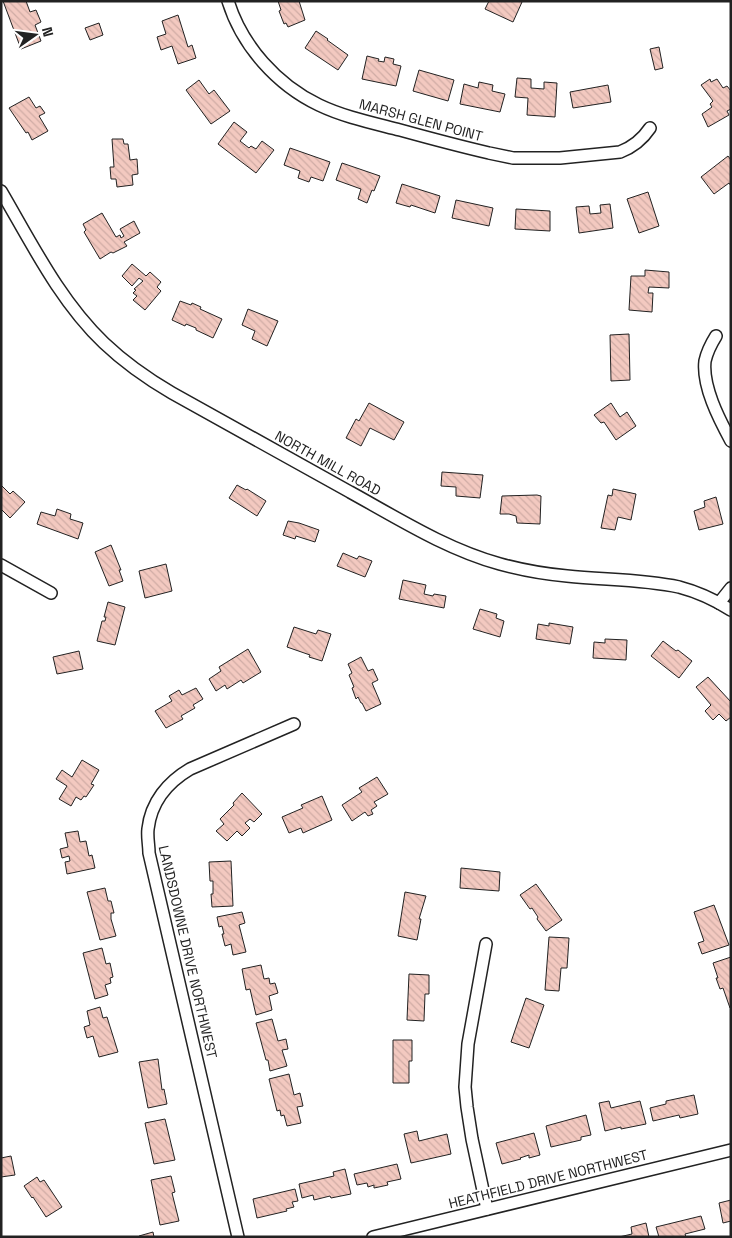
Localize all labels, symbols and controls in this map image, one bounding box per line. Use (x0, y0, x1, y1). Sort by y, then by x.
north arrow (10, 10, 60, 60)
text: N (38, 25, 57, 39)
street label: MARSH GLEN POINT (357, 95, 485, 145)
street label: NORTH MILL ROAD (272, 426, 384, 500)
street label: LANDSDOWNE DRIVE NORTHWEST (155, 844, 221, 1060)
street label: HEATHFIELD DRIVE NORTHWEST (447, 1146, 649, 1212)

